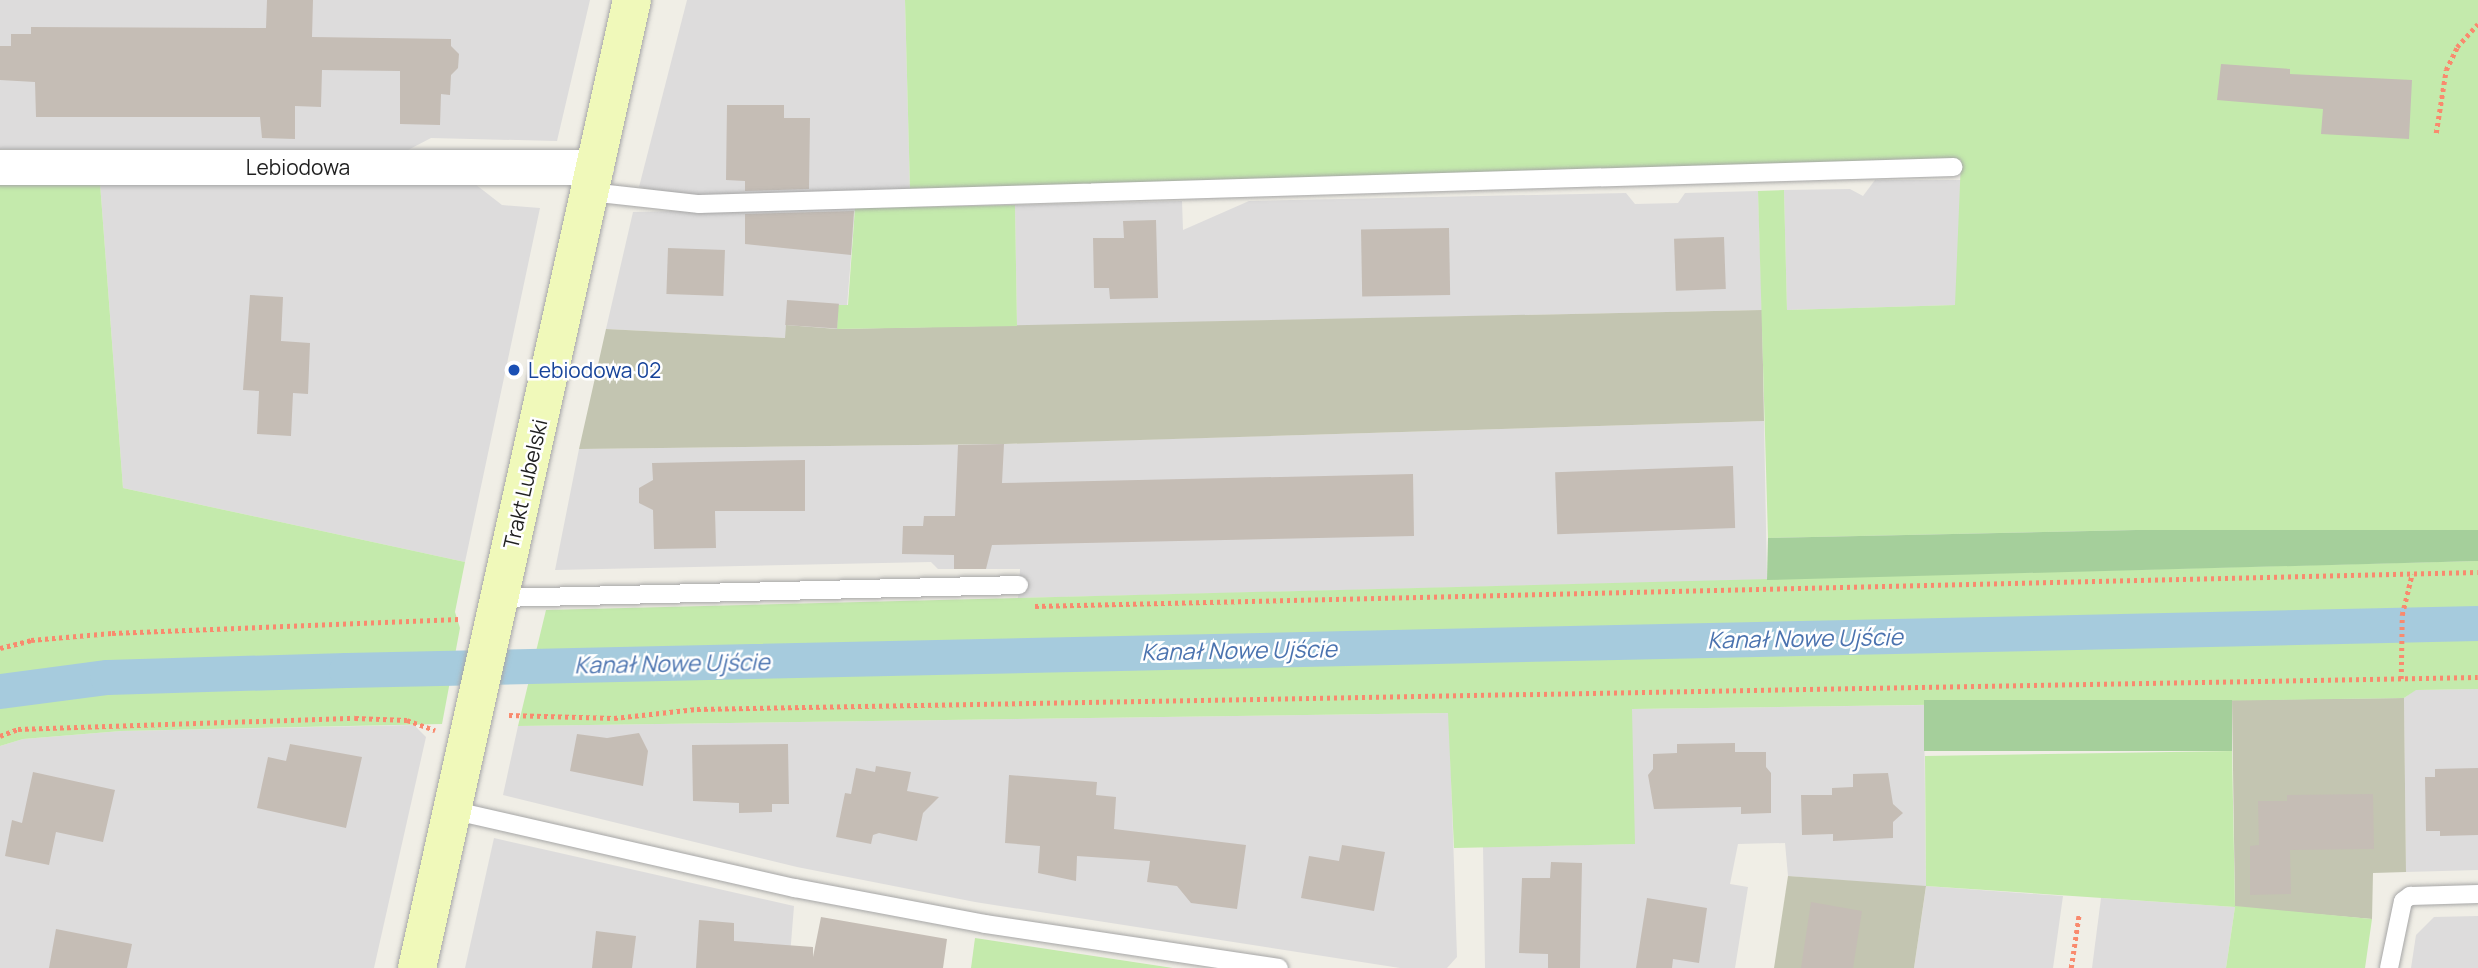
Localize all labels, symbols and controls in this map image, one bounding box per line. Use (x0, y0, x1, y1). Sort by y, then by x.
street label: Lebiodowa (246, 154, 350, 180)
place label: Lebiodowa 02 (528, 357, 661, 383)
marker: Lebiodowa 02 (506, 362, 522, 378)
street label: Trakt Lubelski (498, 417, 552, 551)
water label: Kanał Nowe Ujście (1707, 622, 1903, 654)
water label: Kanał Nowe Ujście (1141, 634, 1337, 666)
water label: Kanał Nowe Ujście (574, 647, 770, 679)

